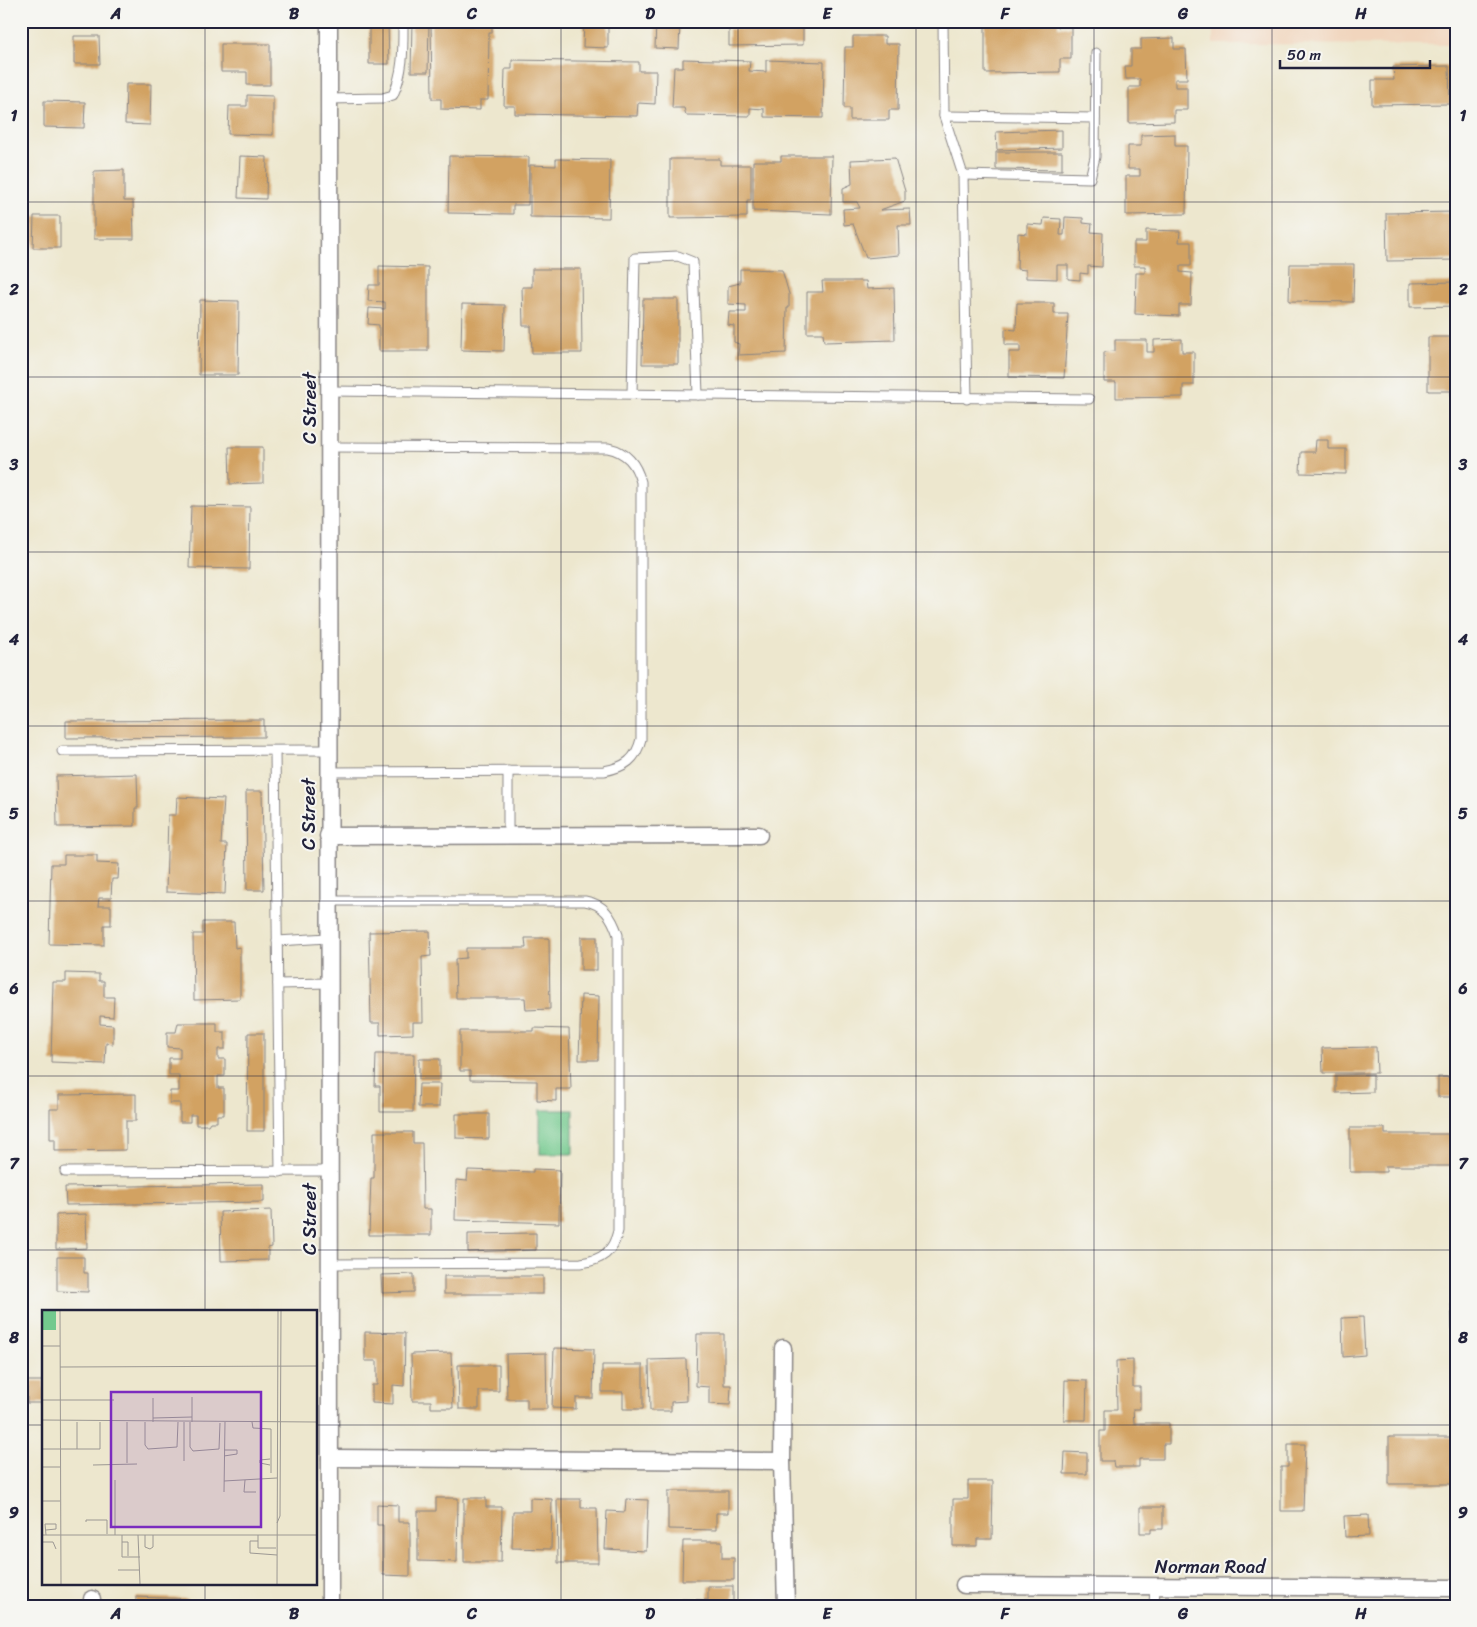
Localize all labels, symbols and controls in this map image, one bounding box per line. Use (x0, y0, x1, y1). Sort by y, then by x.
text: A (110, 0, 121, 28)
text: B (289, 0, 300, 28)
text: C (466, 0, 478, 28)
text: D (645, 0, 655, 28)
text: E (823, 0, 833, 28)
text: F (1000, 0, 1011, 28)
text: G (1177, 0, 1189, 28)
text: H (1354, 0, 1367, 28)
scale bar (1280, 38, 1430, 70)
text: 50 m (1287, 42, 1322, 68)
text: 1 (11, 101, 18, 130)
text: 1 (1460, 101, 1467, 130)
text: 2 (8, 275, 19, 304)
text: 2 (1457, 275, 1468, 304)
street label: C Street (293, 371, 326, 444)
text: 3 (9, 450, 19, 479)
text: 3 (1458, 450, 1468, 479)
text: 4 (8, 625, 19, 654)
text: 4 (1457, 625, 1468, 654)
street label: C Street (292, 777, 325, 850)
text: 5 (9, 799, 19, 828)
text: 5 (1458, 799, 1468, 828)
text: 6 (8, 974, 19, 1003)
text: 6 (1457, 974, 1468, 1003)
text: 7 (9, 1149, 20, 1178)
text: 7 (1458, 1149, 1469, 1178)
street label: C Street (293, 1182, 326, 1255)
inset map (42, 1310, 318, 1584)
text: 8 (8, 1323, 19, 1352)
text: 8 (1457, 1323, 1468, 1352)
text: 9 (9, 1498, 19, 1527)
text: 9 (1458, 1498, 1468, 1527)
street label: Norman Road (1155, 1550, 1267, 1583)
text: A (110, 1599, 121, 1627)
text: B (289, 1599, 300, 1627)
text: C (466, 1599, 478, 1627)
text: D (645, 1599, 655, 1627)
text: E (823, 1599, 833, 1627)
text: F (1000, 1599, 1011, 1627)
text: G (1177, 1599, 1189, 1627)
text: H (1354, 1599, 1367, 1627)

